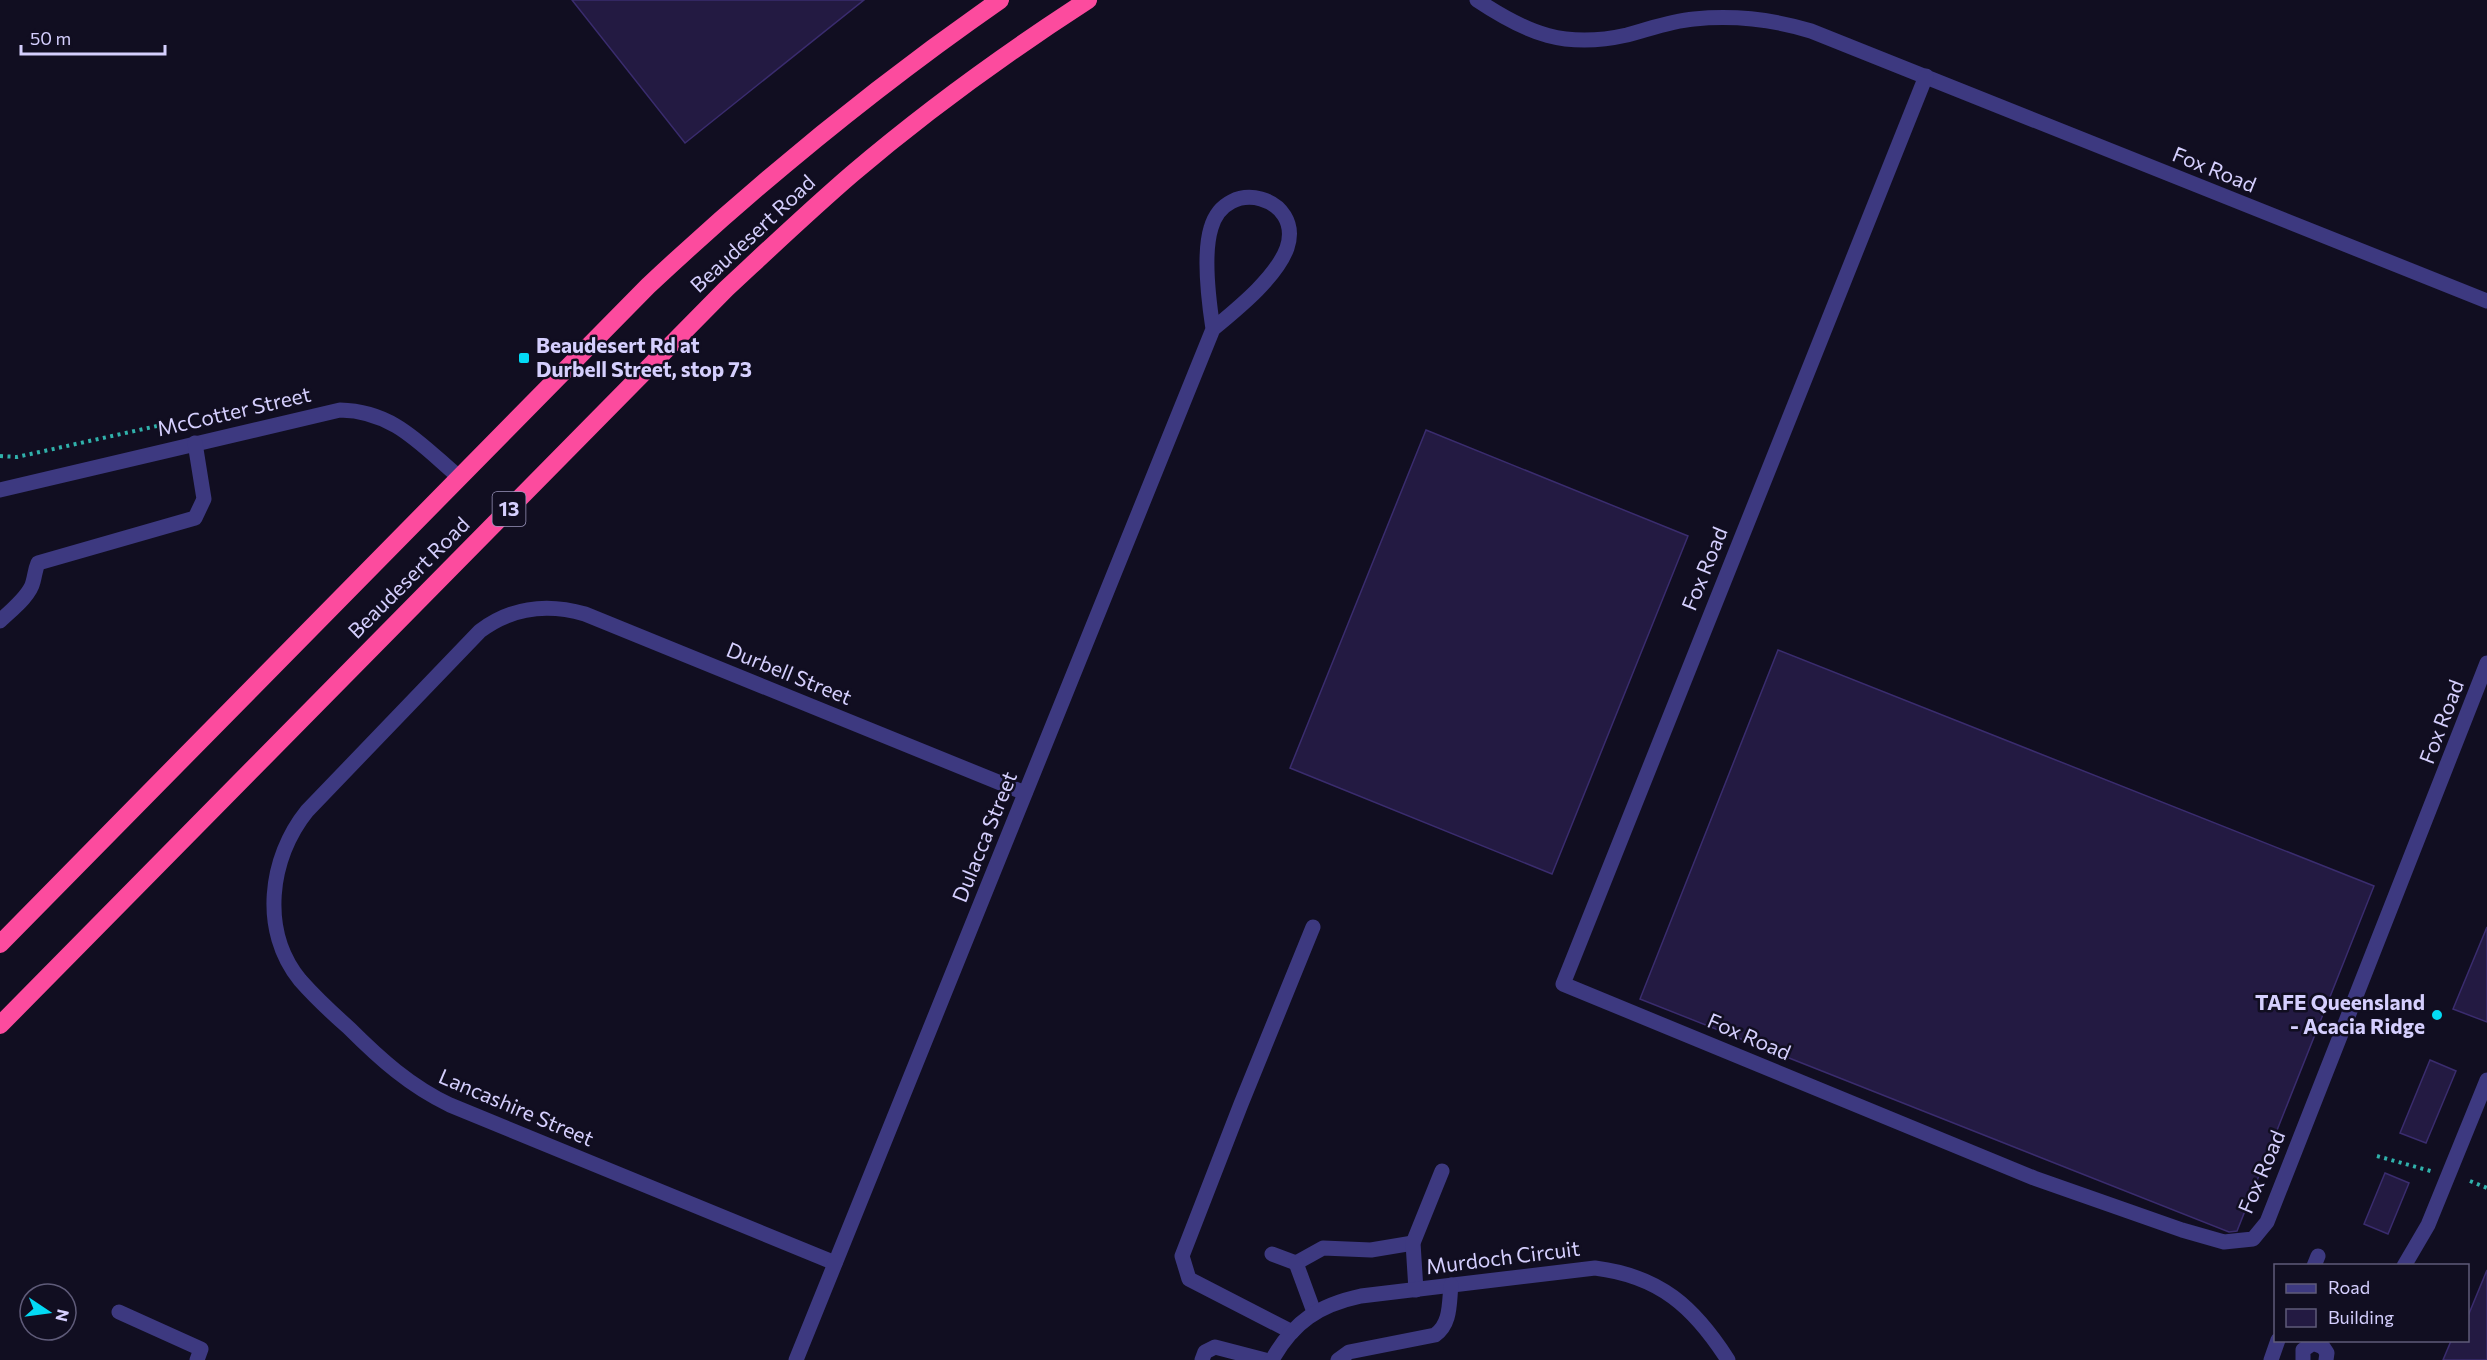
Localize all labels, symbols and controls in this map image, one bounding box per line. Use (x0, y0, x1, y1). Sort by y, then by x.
scale bar (21, 18, 165, 56)
text: 50 m (30, 27, 71, 49)
street label: Fox Road (2169, 141, 2260, 197)
street label: Beaudesert Road (684, 169, 819, 297)
place label: Beaudesert Rd at Durbell Street, stop 73 (536, 332, 752, 381)
marker: Beaudesert Rd at Durbell Street, stop 73 (517, 351, 531, 365)
street label: McCotter Street (154, 381, 313, 440)
road number: 13 (492, 492, 526, 526)
street label: Beaudesert Road (342, 511, 474, 643)
street label: Fox Road (1676, 523, 1732, 614)
street label: Durbell Street (723, 636, 856, 709)
street label: Fox Road (2413, 676, 2468, 767)
street label: Dulacca Street (946, 767, 1021, 905)
place label: TAFE Queensland - Acacia Ridge (2255, 989, 2425, 1038)
street label: Fox Road (1704, 1007, 1795, 1064)
marker: TAFE Queensland - Acacia Ridge (2430, 1008, 2444, 1022)
street label: Lancashire Street (435, 1063, 598, 1151)
street label: Fox Road (2232, 1126, 2289, 1217)
street label: Murdoch Circuit (1424, 1235, 1581, 1278)
legend (2274, 1264, 2469, 1342)
text: Road (2328, 1276, 2370, 1298)
north arrow (18, 1282, 78, 1342)
text: Building (2328, 1306, 2394, 1328)
text: N (52, 1308, 74, 1323)

